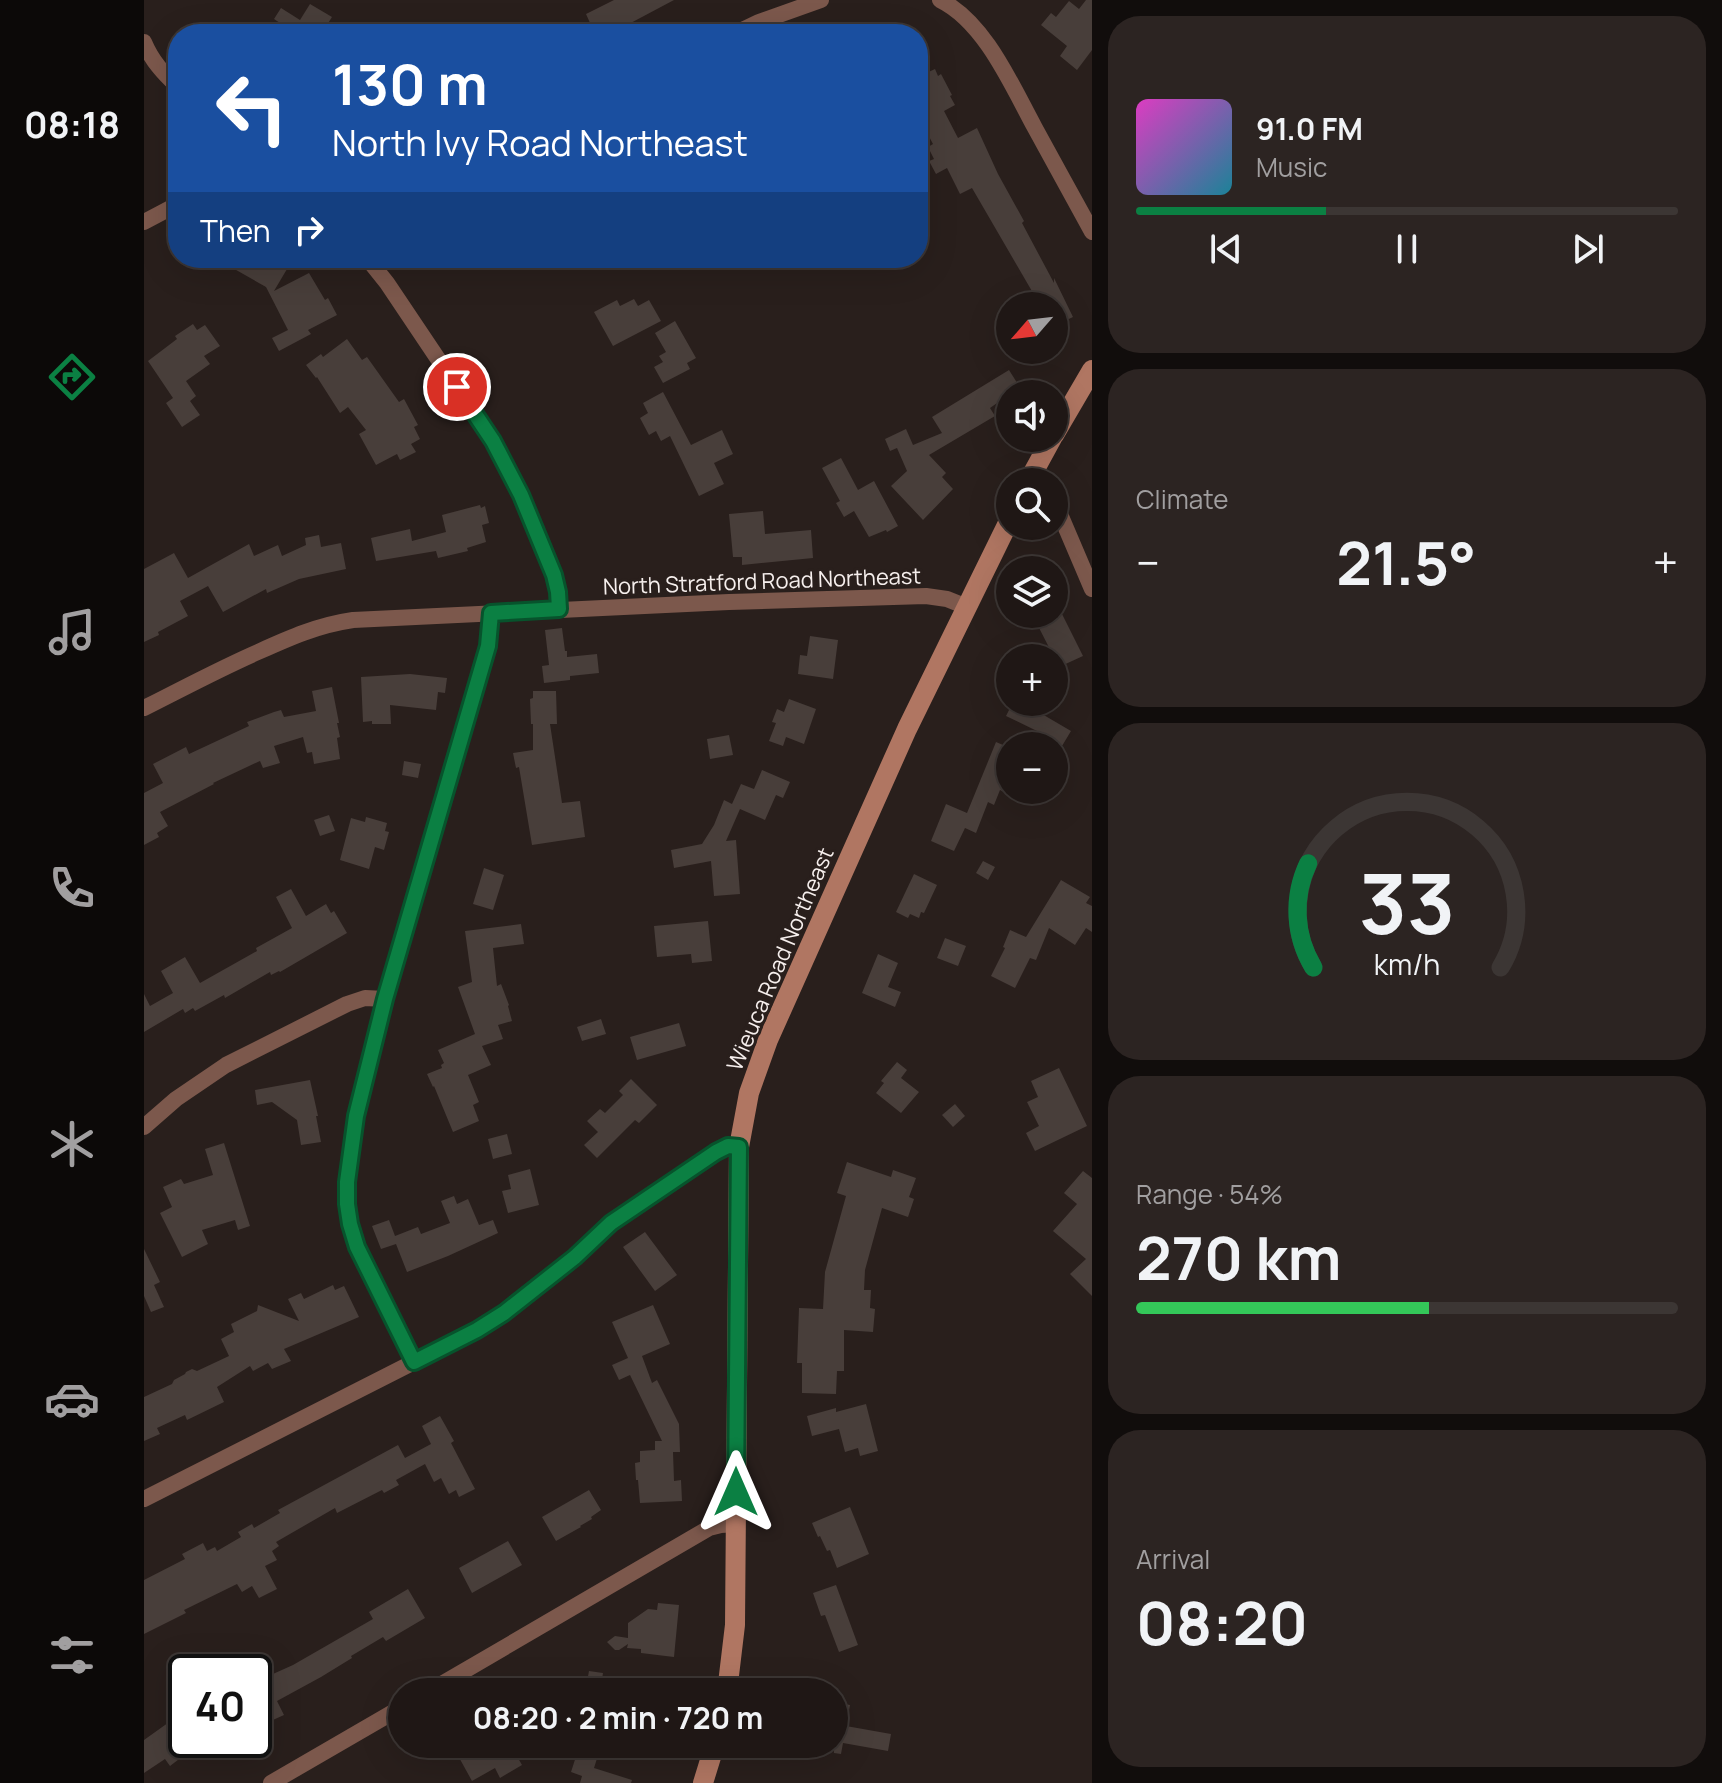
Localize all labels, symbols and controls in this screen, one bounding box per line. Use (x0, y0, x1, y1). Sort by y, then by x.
text: 130 m (332, 45, 488, 122)
icon: left (200, 56, 304, 160)
text: 08:18 (24, 100, 120, 149)
text: 91.0 FM (1256, 108, 1363, 149)
text: North Ivy Road Northeast (332, 118, 748, 167)
text: Music (1256, 149, 1327, 185)
icon: right (287, 208, 331, 252)
text: Then (200, 210, 271, 251)
icon: previous (1204, 227, 1248, 271)
icon: pause (1385, 227, 1429, 271)
icon: next (1566, 227, 1610, 271)
north arrow (996, 292, 1068, 364)
map controls (996, 292, 1068, 804)
icon: directions (44, 349, 100, 405)
pin (423, 353, 491, 421)
icon: arrive (435, 365, 479, 409)
button: sound (996, 380, 1068, 452)
button: search (996, 468, 1068, 540)
text: Climate (1136, 481, 1228, 517)
text: 21.5° (1336, 521, 1476, 603)
text: − (1136, 532, 1160, 592)
text: + (1653, 532, 1678, 592)
button: layers (996, 556, 1068, 628)
street label: North Stratford Road Northeast (602, 560, 922, 602)
icon: music (44, 604, 100, 660)
button: + (996, 644, 1068, 716)
button: − (996, 732, 1068, 804)
street label: Wieuca Road Northeast (719, 843, 841, 1075)
text: 33 (1359, 844, 1455, 958)
icon: phone (44, 860, 100, 916)
text: km/h (1374, 945, 1440, 984)
icon: climate (44, 1116, 100, 1172)
text: Range · 54% (1136, 1176, 1283, 1212)
text: 270 km (1136, 1216, 1341, 1298)
icon: car (44, 1371, 100, 1427)
position arrow (694, 1450, 778, 1534)
text: Arrival (1136, 1541, 1210, 1577)
text: 08:20 (1136, 1581, 1308, 1663)
icon: filters (44, 1627, 100, 1683)
speed limit sign: 40 (168, 1654, 272, 1758)
text: 08:20 · 2 min · 720 m (473, 1697, 763, 1738)

